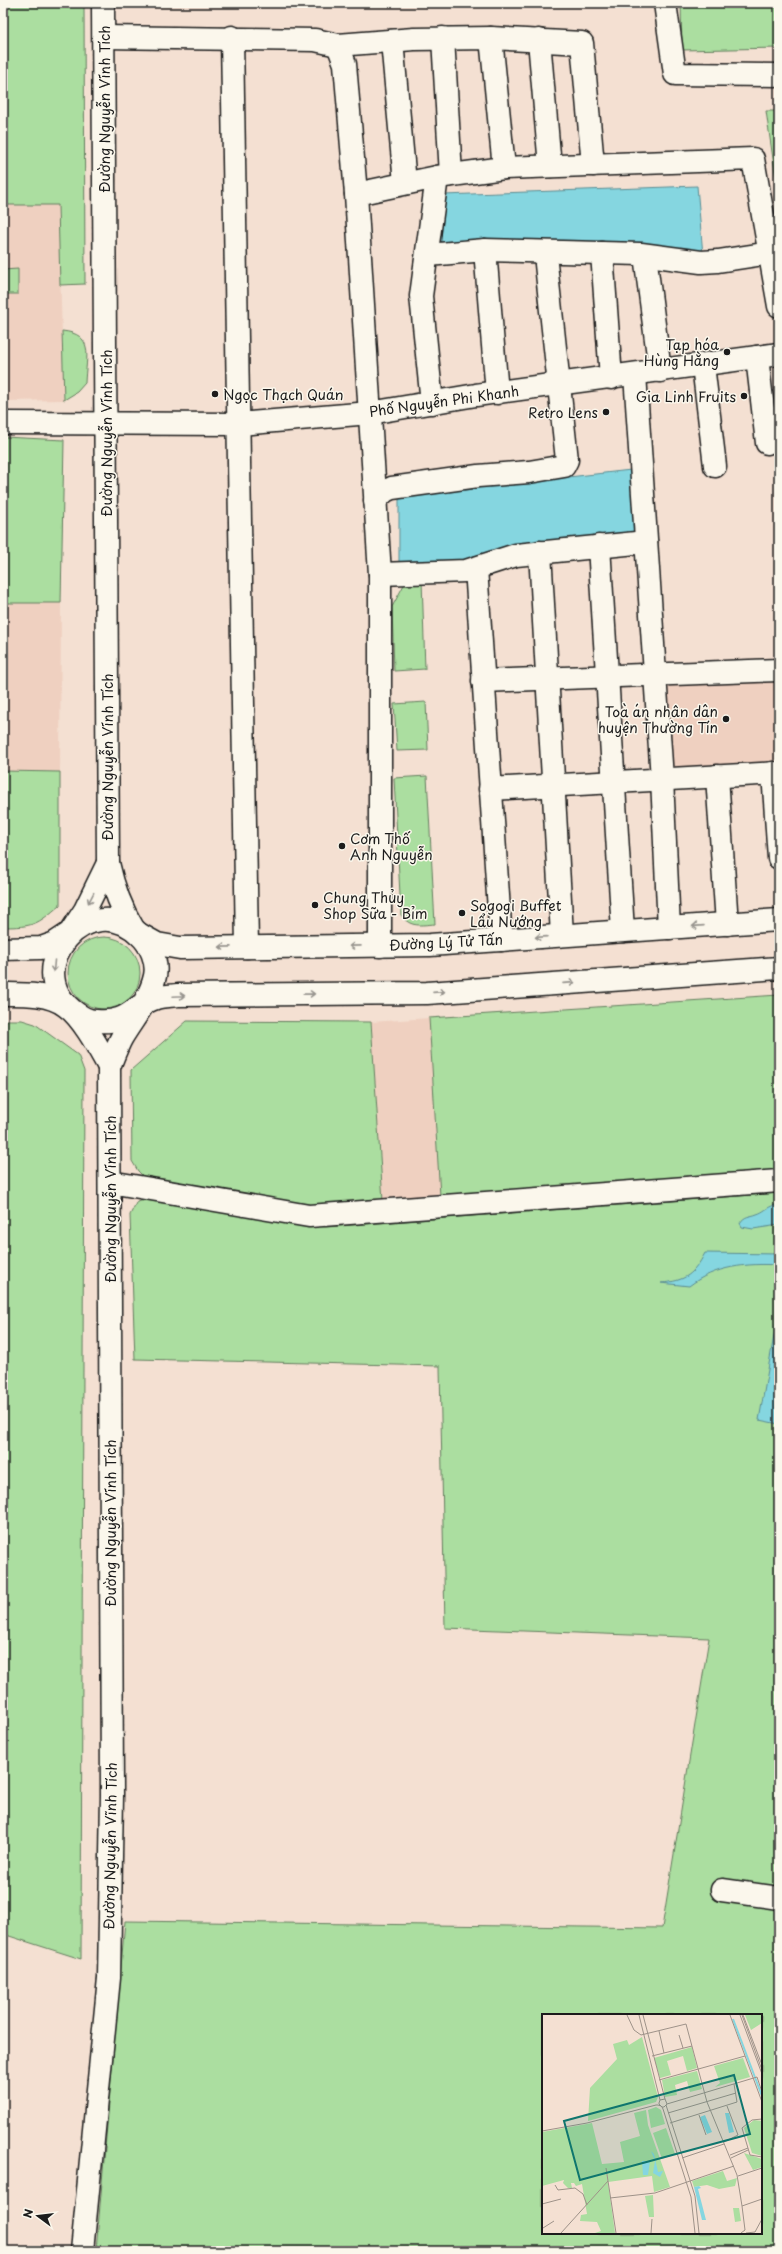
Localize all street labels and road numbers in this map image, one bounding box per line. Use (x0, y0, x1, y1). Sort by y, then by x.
street label: Đường Nguyễn Vĩnh Tích (94, 25, 115, 193)
street label: Đường Nguyễn Vĩnh Tích (96, 349, 117, 517)
street label: Phố Nguyễn Phi Khanh (368, 380, 520, 422)
street label: Đường Nguyễn Vĩnh Tích (97, 673, 118, 841)
street label: Đường Lý Tử Tấn (389, 929, 503, 955)
street label: Đường Nguyễn Vĩnh Tích (100, 1115, 121, 1283)
street label: Đường Nguyễn Vĩnh Tích (100, 1439, 121, 1607)
street label: Đường Nguyễn Vĩnh Tích (98, 1762, 122, 1930)

